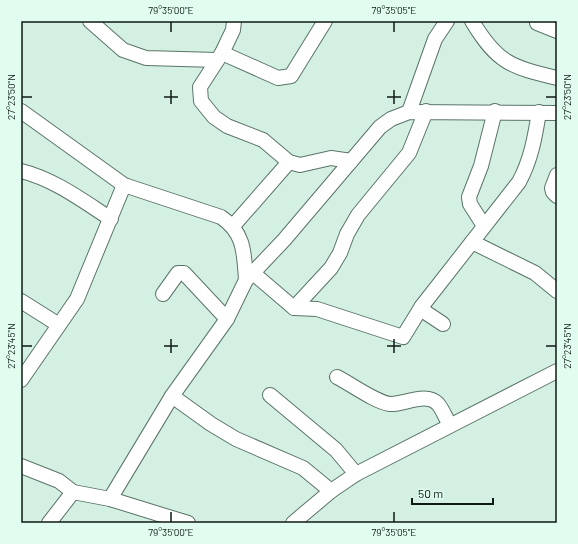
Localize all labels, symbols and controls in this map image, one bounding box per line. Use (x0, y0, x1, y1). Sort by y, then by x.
text: 79°35'00"E (148, 4, 194, 16)
text: 79°35'05"E (372, 4, 416, 16)
text: 27°23'50"N (5, 74, 17, 120)
text: 27°23'50"N (561, 74, 573, 120)
text: 27°23'45"N (5, 323, 17, 369)
text: 27°23'45"N (561, 323, 573, 369)
scale bar (412, 480, 493, 506)
text: 50 m (418, 486, 443, 500)
text: 79°35'00"E (148, 526, 194, 538)
text: 79°35'05"E (372, 526, 416, 538)

